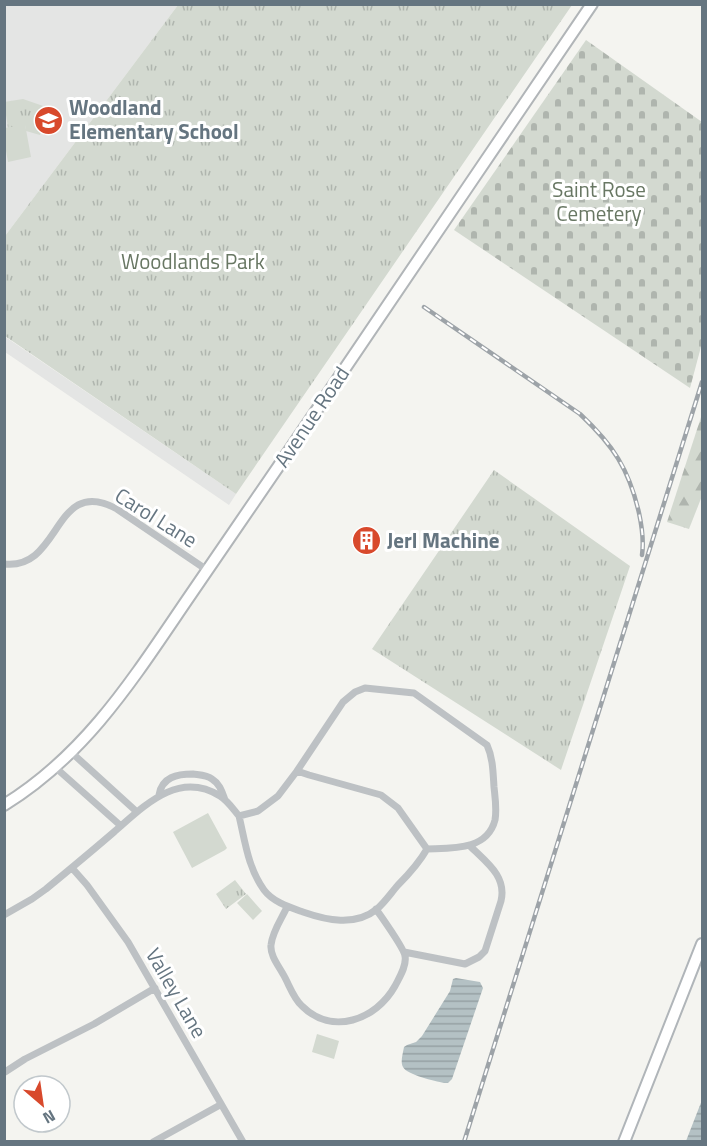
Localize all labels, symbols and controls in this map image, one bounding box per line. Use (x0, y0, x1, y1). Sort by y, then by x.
place label: Woodland Elementary School (69, 91, 239, 147)
school or university icon: Woodland Elementary School (32, 104, 64, 136)
park label: Saint Rose Cemetery (552, 173, 646, 229)
park label: Woodlands Park (121, 245, 265, 277)
street label: Avenue Road (266, 360, 357, 473)
street label: Carol Lane (109, 479, 204, 555)
place label: Jerl Machine (387, 524, 500, 556)
building icon: Jerl Machine (350, 525, 382, 557)
street label: Valley Lane (138, 941, 216, 1044)
north arrow (12, 1074, 72, 1134)
text: N (39, 1104, 60, 1130)

